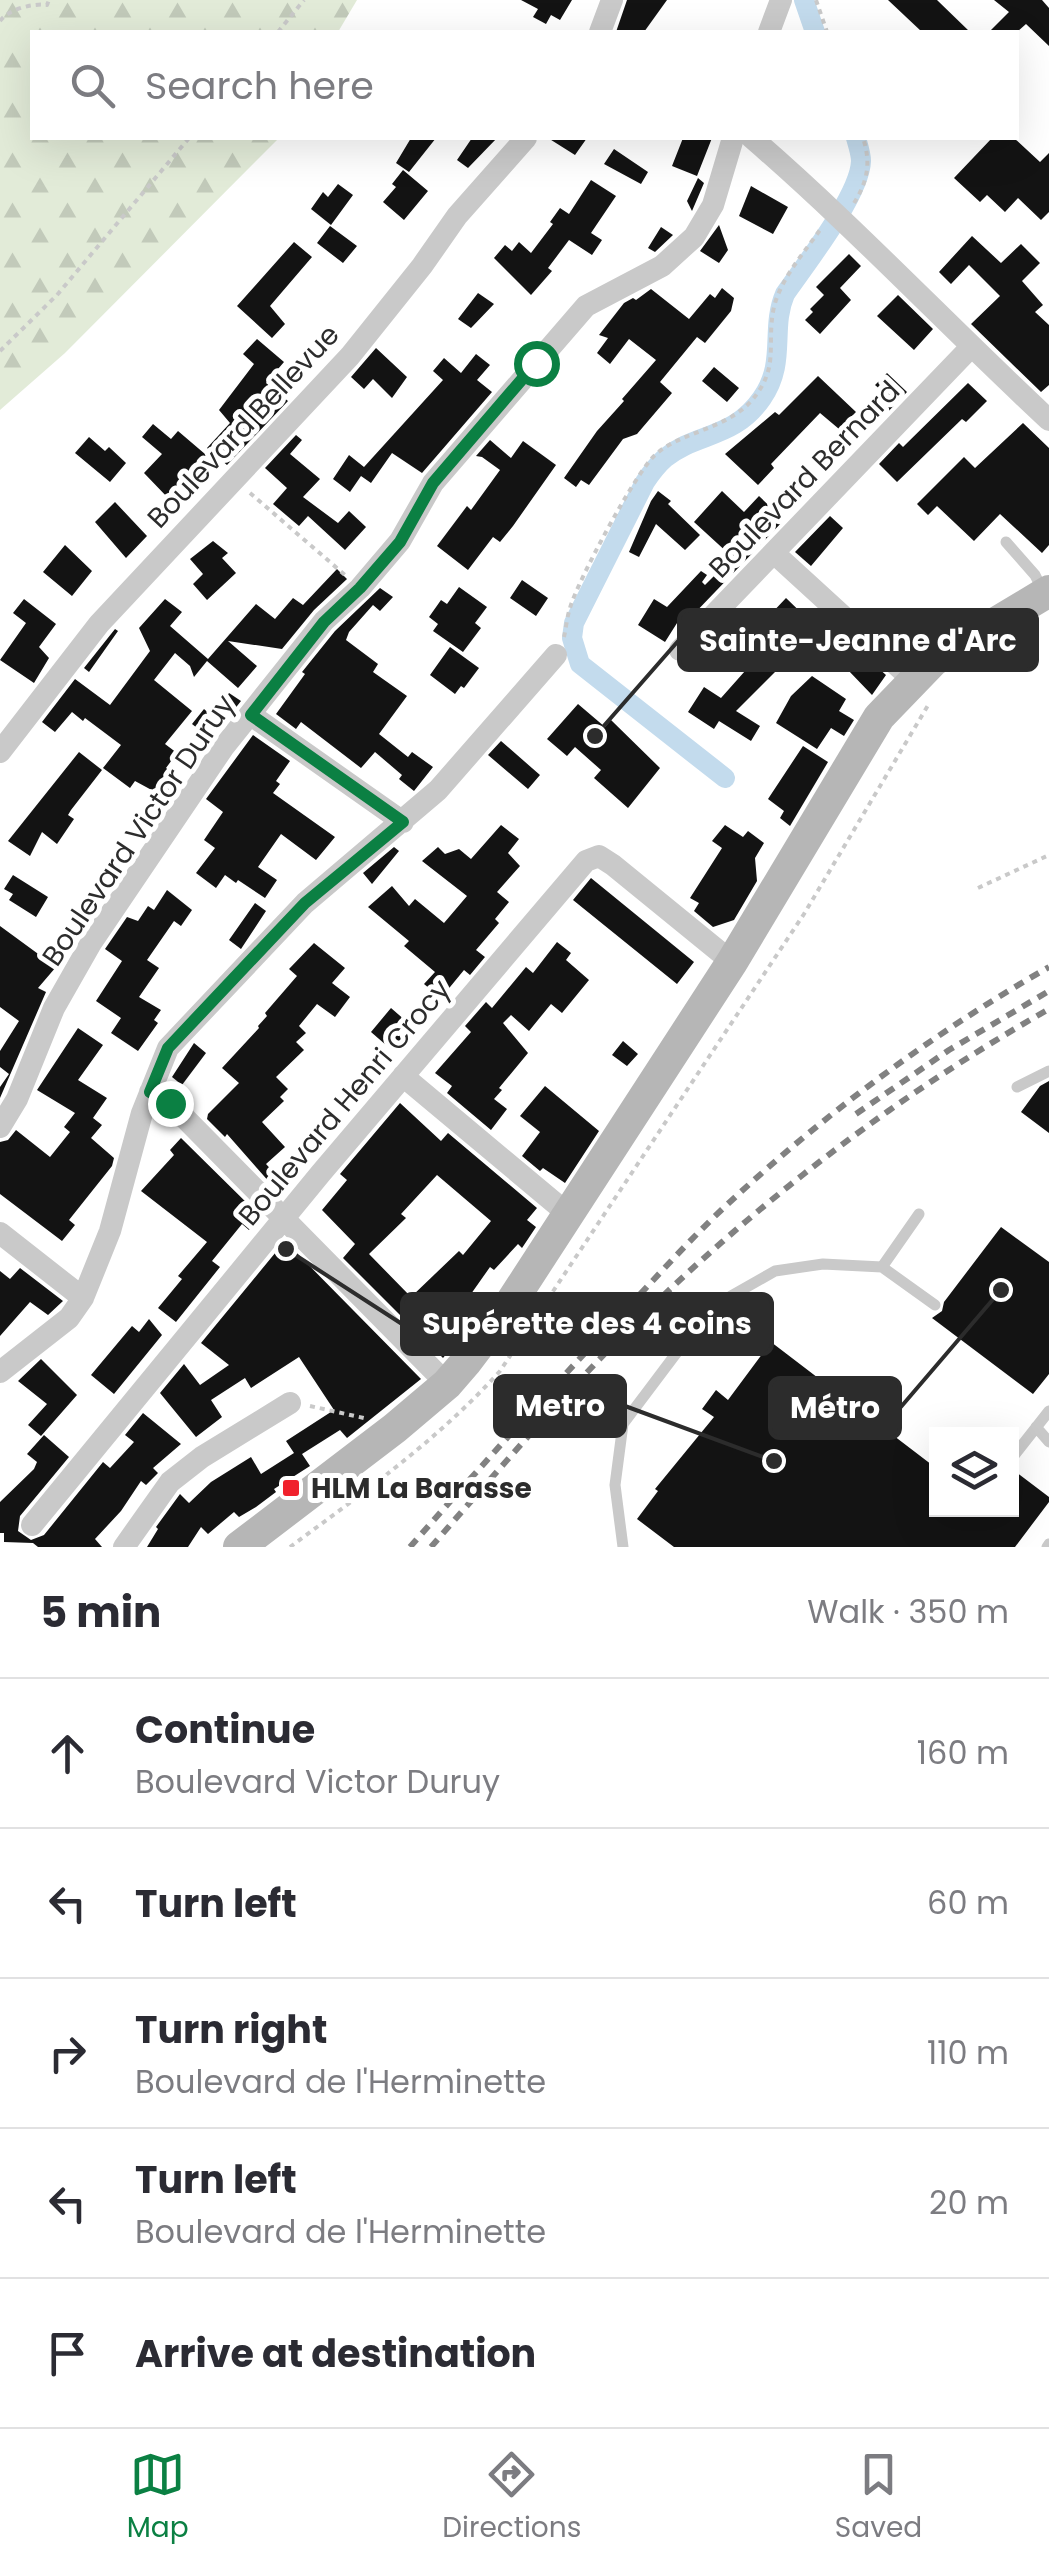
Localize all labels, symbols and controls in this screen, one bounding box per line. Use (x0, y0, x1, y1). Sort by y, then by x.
search box (30, 30, 1019, 140)
icon: search (65, 58, 120, 113)
text: Search here (145, 59, 374, 112)
street label: Boulevard Bellevue (139, 316, 348, 537)
route start (514, 341, 560, 387)
street label: Boulevard Bernard (700, 372, 909, 586)
callout: Sainte-Jeanne d'Arc (679, 610, 1037, 670)
text: Sainte-Jeanne d'Arc (699, 619, 1017, 662)
street label: Boulevard Victor Duruy (33, 687, 244, 974)
street label: Boulevard Henri Crocy (230, 971, 459, 1234)
route end (148, 1081, 194, 1127)
callout: Supérette des 4 coins (402, 1294, 772, 1354)
text: Supérette des 4 coins (422, 1302, 752, 1345)
callout: Metro (495, 1376, 625, 1436)
callout: Métro (770, 1378, 900, 1438)
text: Metro (515, 1384, 605, 1427)
text: Métro (790, 1386, 880, 1429)
map controls (929, 1427, 1019, 1517)
button: layers (929, 1427, 1019, 1517)
place label: HLM La Barasse (311, 1469, 532, 1508)
marker: HLM La Barasse (280, 1477, 302, 1499)
text: 5 min (40, 1583, 161, 1642)
text: Walk · 350 m (807, 1589, 1009, 1634)
text: Continue (135, 1703, 315, 1756)
icon: ahead (40, 1726, 95, 1781)
text: 160 m (917, 1730, 1009, 1775)
text: Boulevard Victor Duruy (135, 1759, 500, 1804)
icon: left (40, 1876, 95, 1931)
text: Turn left (135, 1877, 297, 1930)
text: 60 m (927, 1880, 1009, 1925)
text: Turn right (135, 2003, 327, 2056)
icon: right (40, 2026, 95, 2081)
text: 110 m (927, 2030, 1009, 2075)
text: Boulevard de l'Herminette (135, 2059, 546, 2104)
text: Turn left (135, 2153, 297, 2206)
icon: left (40, 2176, 95, 2231)
text: 20 m (929, 2180, 1009, 2225)
text: Boulevard de l'Herminette (135, 2209, 546, 2254)
icon: arrive (40, 2326, 95, 2381)
text: Arrive at destination (135, 2327, 536, 2380)
tab: Map (127, 2447, 189, 2549)
tab: Directions (442, 2447, 581, 2549)
tab: Saved (835, 2447, 922, 2549)

